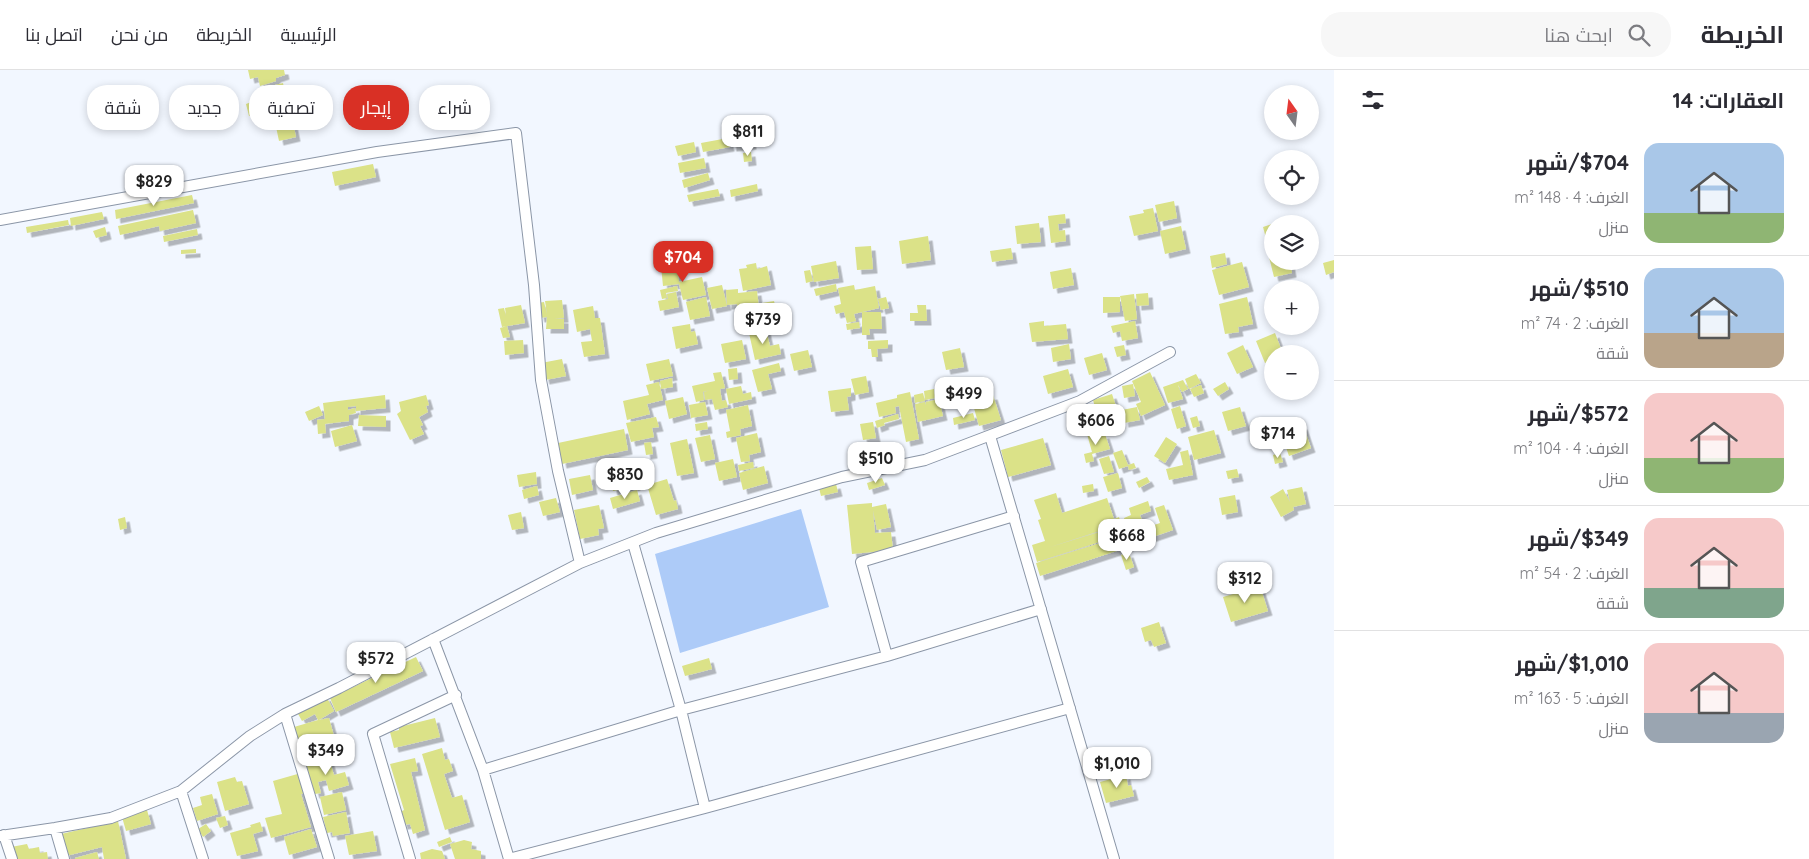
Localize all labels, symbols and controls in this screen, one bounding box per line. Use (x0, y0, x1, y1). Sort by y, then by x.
search box (1321, 12, 1671, 57)
text: الخريطة (1701, 19, 1784, 49)
icon: search (1625, 21, 1653, 49)
text: اتصل بنا (25, 23, 83, 46)
text: من نحن (111, 23, 168, 46)
text: الخريطة (196, 23, 252, 46)
text: الرئيسية (280, 23, 337, 46)
text: ابحث هنا (1544, 23, 1613, 47)
chip: شقة (87, 85, 159, 130)
chip: جديد (169, 85, 239, 130)
chip: تصفية (249, 85, 333, 130)
chip: إيجار (343, 85, 409, 130)
chip: شراء (419, 85, 490, 130)
north arrow (1264, 85, 1319, 140)
map controls (1264, 85, 1319, 400)
icon: filters (1359, 86, 1387, 114)
text: العقارات: 14 (1673, 87, 1784, 113)
pin: $811 (718, 114, 778, 157)
text: $811 (733, 121, 763, 141)
text: $704/شهر (1527, 149, 1629, 175)
button: locate (1264, 150, 1319, 205)
icon: home (1684, 163, 1744, 223)
pin: $829 (124, 164, 184, 207)
text: $829 (136, 171, 172, 191)
text: الغرف: 4 · 148 m² (1514, 187, 1629, 207)
button: layers (1264, 215, 1319, 270)
text: منزل (1599, 217, 1629, 237)
pin: $704 (653, 240, 713, 283)
text: $704 (664, 247, 702, 267)
text: $510/شهر (1530, 275, 1629, 301)
button: + (1264, 280, 1319, 335)
icon: home (1684, 288, 1744, 348)
pin: $739 (733, 302, 793, 345)
text: $739 (745, 309, 781, 329)
text: الغرف: 2 · 74 m² (1521, 313, 1629, 333)
text: شقة (1596, 343, 1629, 363)
button: − (1264, 345, 1319, 400)
pin: $499 (934, 376, 994, 419)
text: $499 (946, 383, 982, 403)
text: $572/شهر (1528, 400, 1629, 426)
pin: $606 (1066, 404, 1126, 446)
text: $606 (1077, 410, 1115, 430)
icon: home (1684, 413, 1744, 473)
pin: $714 (1248, 416, 1308, 459)
text: $714 (1261, 423, 1295, 443)
text: الغرف: 4 · 104 m² (1513, 438, 1629, 458)
pin: $510 (846, 442, 906, 484)
text: $510 (859, 448, 893, 468)
pin: $830 (595, 458, 655, 500)
text: $830 (607, 464, 643, 484)
text: منزل (1599, 468, 1629, 488)
pin: $668 (1097, 518, 1157, 561)
text: $668 (1109, 525, 1145, 545)
text: $349/شهر (1528, 525, 1629, 551)
icon: home (1684, 538, 1744, 598)
pin: $312 (1215, 562, 1275, 604)
text: الغرف: 2 · 54 m² (1519, 563, 1629, 583)
text: $312 (1228, 568, 1262, 588)
text: شقة (1596, 593, 1629, 613)
pin: $572 (346, 642, 406, 684)
text: $572 (358, 648, 394, 668)
text: $1,010/شهر (1516, 650, 1629, 676)
icon: home (1684, 663, 1744, 723)
text: الغرف: 5 · 163 m² (1514, 688, 1629, 708)
text: منزل (1599, 718, 1629, 738)
pin: $349 (296, 734, 356, 776)
text: $349 (308, 740, 344, 760)
pin: $1,010 (1076, 746, 1158, 789)
text: $1,010 (1094, 753, 1140, 773)

